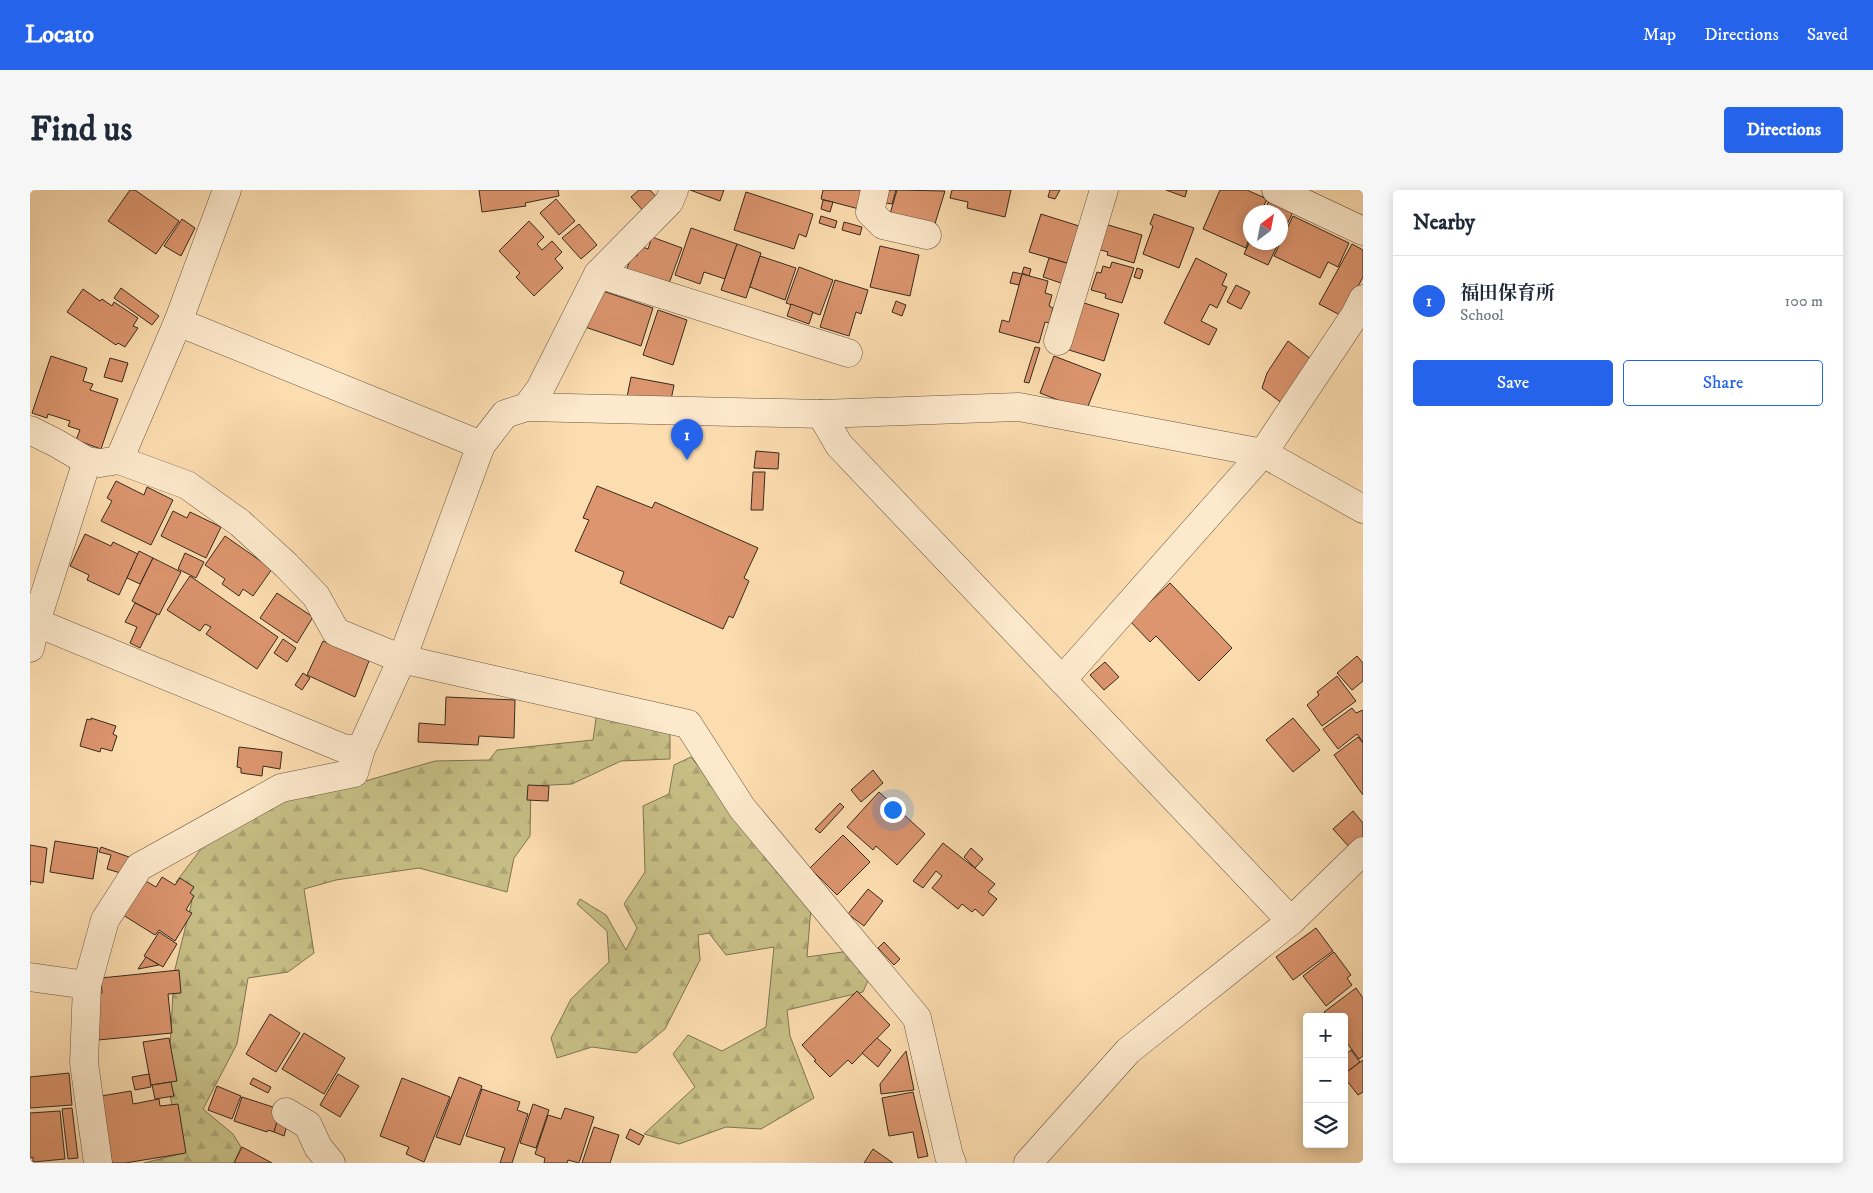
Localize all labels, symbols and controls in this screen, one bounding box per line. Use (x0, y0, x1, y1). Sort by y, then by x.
text: Locato (25, 20, 94, 50)
text: Map (1643, 24, 1676, 46)
text: Directions (1704, 24, 1779, 46)
text: Saved (1807, 24, 1848, 46)
button: Directions (1724, 107, 1843, 153)
text: Find us (30, 108, 132, 152)
north arrow (1243, 205, 1288, 250)
text: Nearby (1413, 210, 1475, 236)
text: 福田保育所 (1460, 282, 1555, 305)
text: 1 (1426, 291, 1432, 311)
text: 100 m (1785, 291, 1823, 311)
text: School (1460, 305, 1504, 325)
button: Save (1413, 360, 1613, 406)
button: Share (1623, 360, 1823, 406)
pin: 1 (671, 419, 703, 460)
your location (880, 797, 906, 823)
map controls (1303, 1013, 1348, 1148)
button: + (1303, 1013, 1348, 1058)
button: − (1303, 1058, 1348, 1103)
button: layers (1303, 1103, 1348, 1148)

